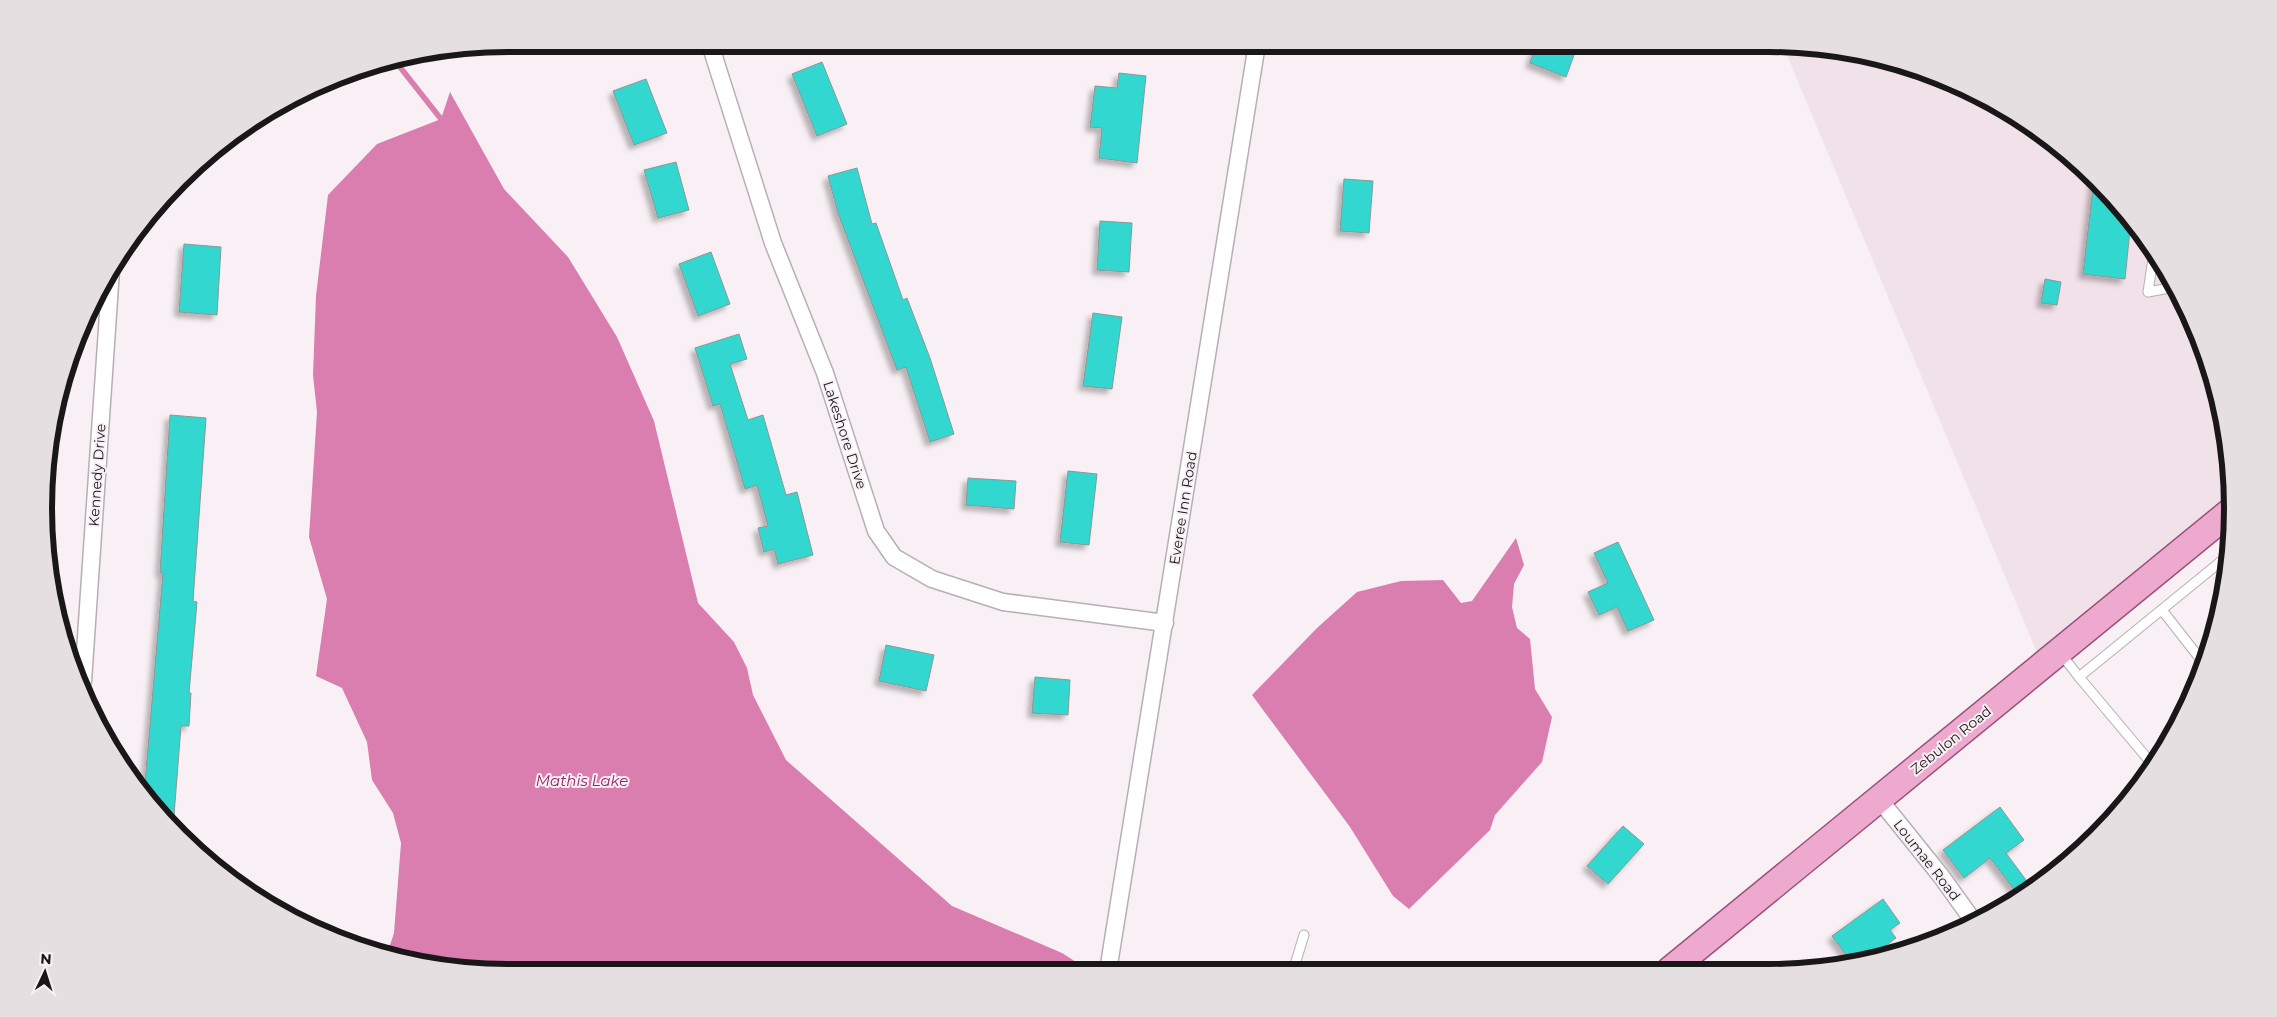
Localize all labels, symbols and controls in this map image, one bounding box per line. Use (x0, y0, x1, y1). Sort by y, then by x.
street label: Lakeshore Drive (819, 379, 871, 491)
street label: Kennedy Drive (84, 423, 110, 527)
street label: Everee Inn Road (1165, 450, 1201, 566)
street label: Zebulon Road (1907, 702, 1995, 778)
water label: Mathis Lake (536, 771, 628, 790)
street label: Loumae Road (1890, 816, 1964, 904)
north arrow (20, 947, 70, 997)
text: N (40, 950, 52, 968)

